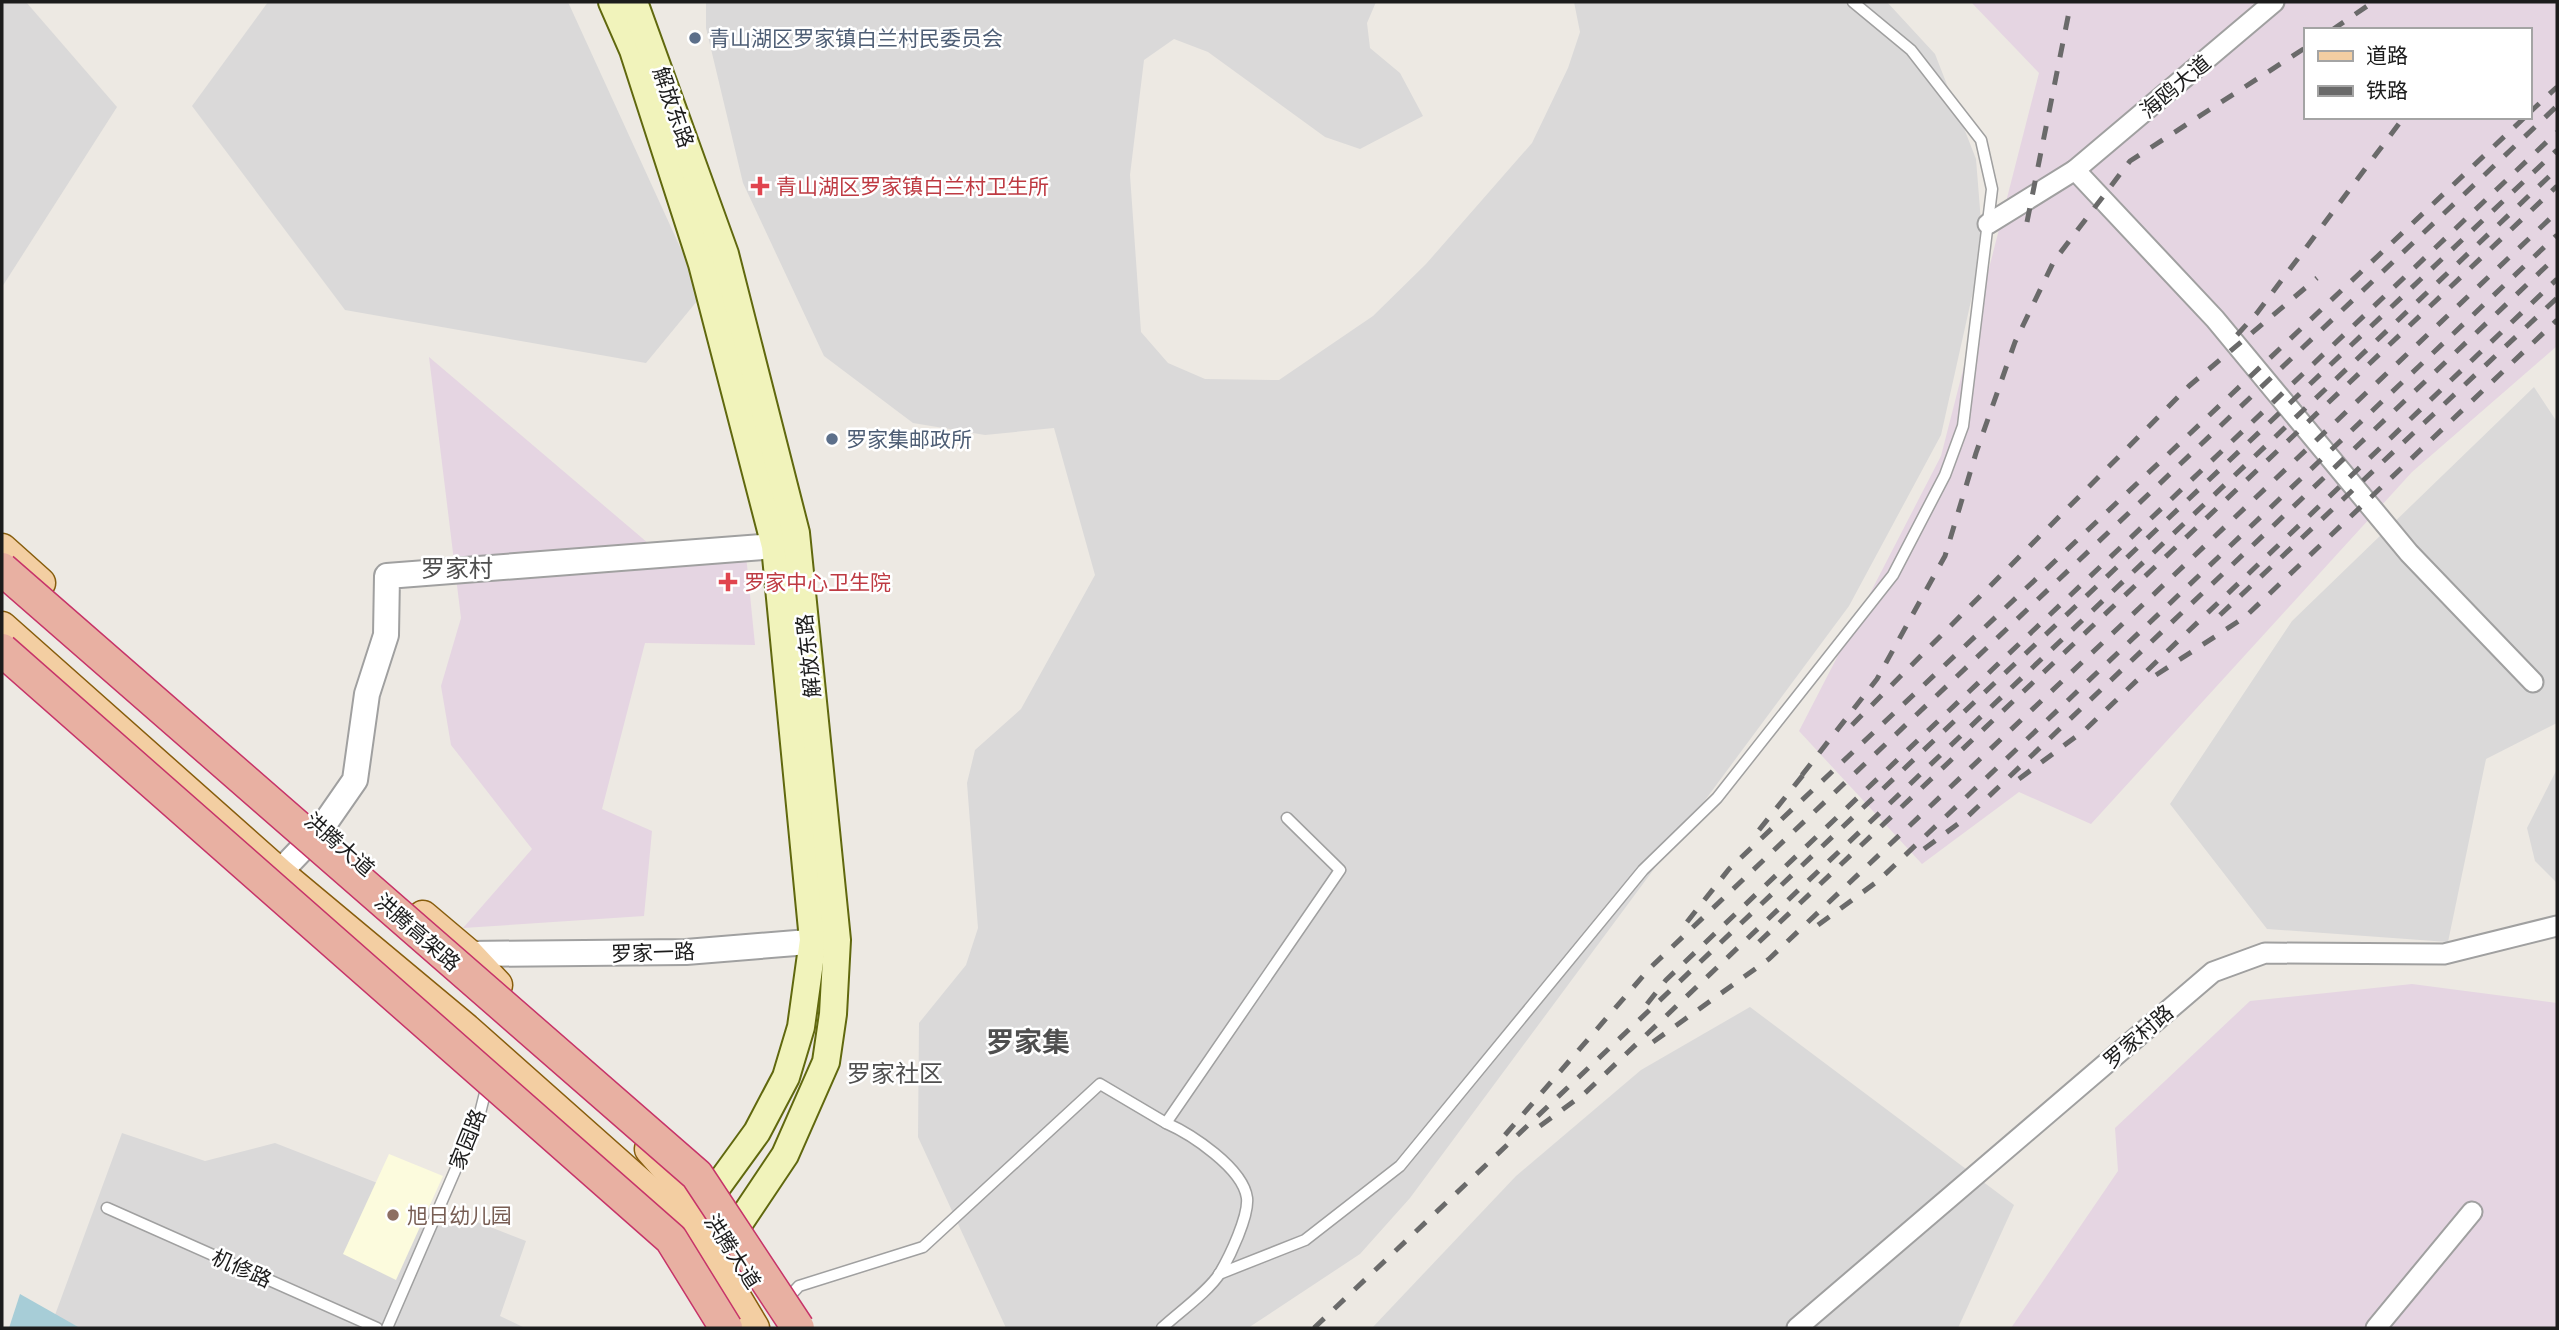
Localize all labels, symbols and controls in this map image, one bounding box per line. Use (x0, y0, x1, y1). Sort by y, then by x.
place label: 青山湖区罗家镇白兰村民委员会 (709, 24, 1003, 52)
legend (2304, 28, 2531, 119)
marker: 青山湖区罗家镇白兰村民委员会 (687, 30, 703, 46)
text: 道路 (2366, 41, 2408, 69)
street label: 海鸥大道 (2134, 48, 2216, 124)
street label: 解放东路 (647, 63, 701, 151)
text: 铁路 (2366, 76, 2408, 104)
place label: 青山湖区罗家镇白兰村卫生所 (776, 172, 1049, 200)
marker: 青山湖区罗家镇白兰村卫生所 (750, 176, 770, 196)
place label: 罗家集邮政所 (846, 425, 972, 453)
marker: 罗家集邮政所 (824, 431, 840, 447)
district label: 罗家村 (421, 551, 493, 584)
place label: 罗家中心卫生院 (744, 568, 891, 596)
marker: 罗家中心卫生院 (718, 572, 738, 592)
street label: 解放东路 (790, 613, 826, 699)
street label: 洪腾大道 (299, 806, 381, 882)
street label: 洪腾高架路 (369, 887, 467, 977)
street label: 罗家一路 (611, 937, 695, 967)
street label: 罗家村路 (2097, 998, 2179, 1074)
district label: 罗家集 (986, 1022, 1070, 1060)
district label: 罗家社区 (847, 1056, 943, 1089)
street label: 家园路 (442, 1105, 492, 1173)
place label: 旭日幼儿园 (407, 1201, 512, 1229)
marker: 旭日幼儿园 (385, 1207, 401, 1223)
street label: 洪腾大道 (698, 1208, 768, 1294)
street label: 机修路 (208, 1242, 276, 1294)

